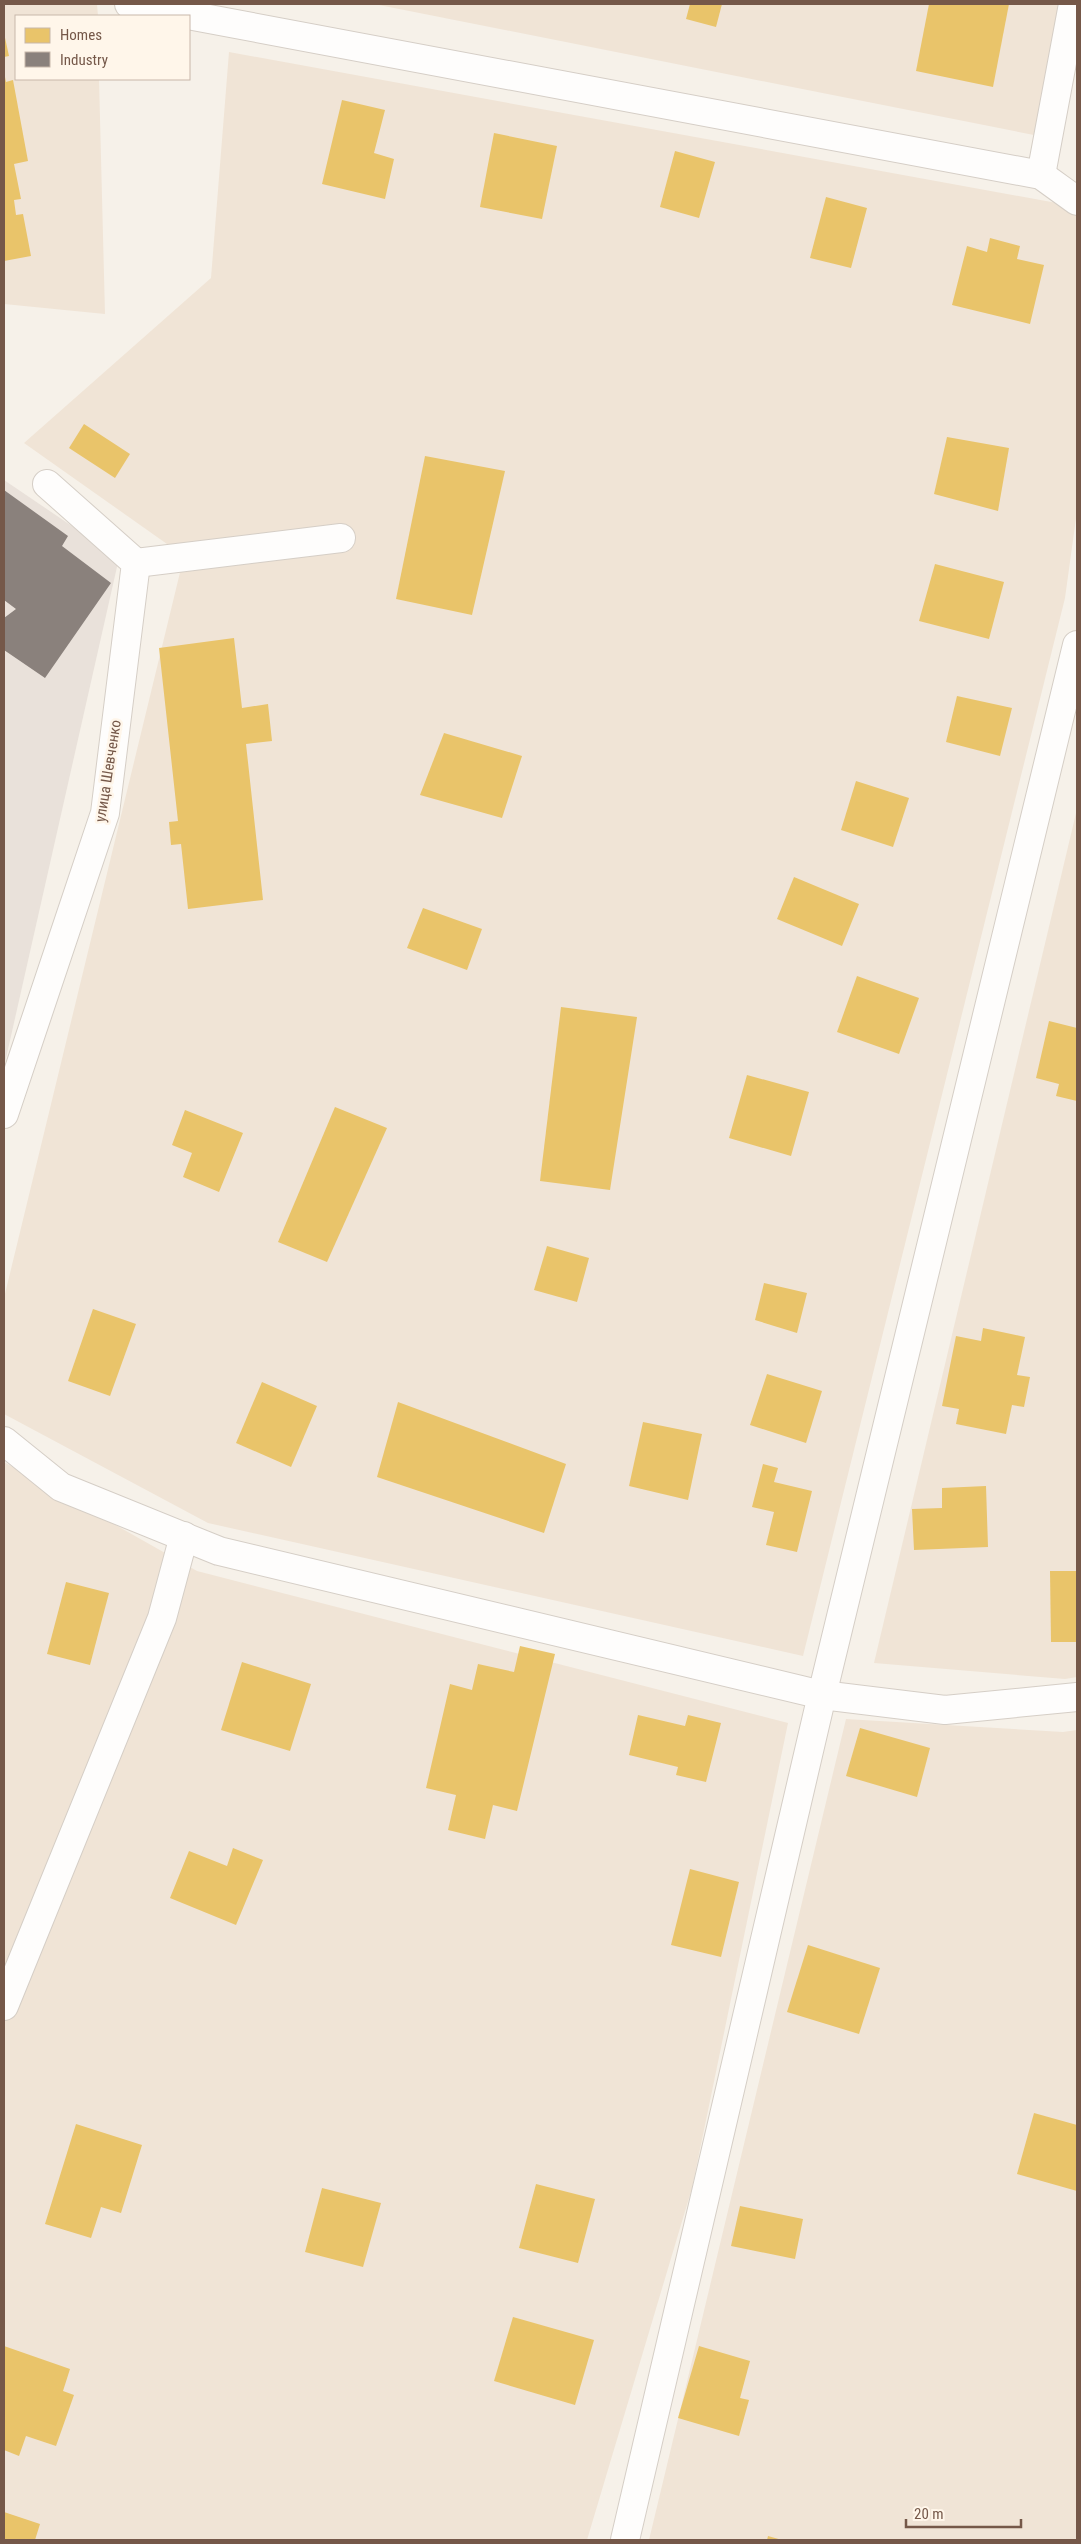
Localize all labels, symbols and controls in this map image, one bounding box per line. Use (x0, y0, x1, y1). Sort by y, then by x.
legend (15, 15, 190, 80)
text: Homes (60, 26, 102, 44)
text: Industry (60, 51, 108, 69)
street label: улица Шевченко (91, 719, 125, 823)
scale bar (906, 2496, 1021, 2528)
text: 20 m (914, 2505, 944, 2523)

